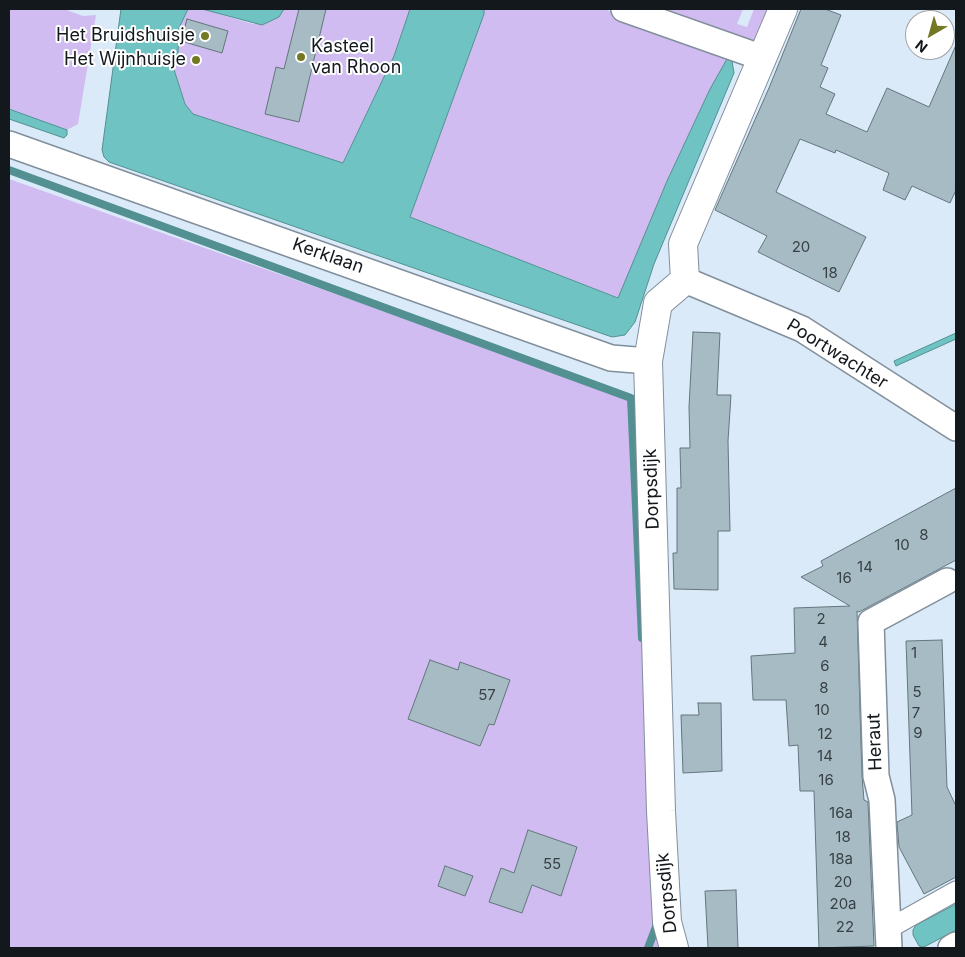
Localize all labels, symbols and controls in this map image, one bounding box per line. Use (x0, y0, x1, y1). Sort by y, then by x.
north arrow (905, 10, 955, 60)
place label: Het Bruidshuisje (56, 25, 195, 47)
marker: Het Bruidshuisje (199, 30, 211, 42)
place label: Kasteel van Rhoon (311, 36, 401, 78)
text: N (912, 36, 931, 56)
place label: Het Wijnhuisje (64, 49, 186, 71)
marker: Kasteel van Rhoon (295, 51, 307, 63)
marker: Het Wijnhuisje (190, 54, 202, 66)
street label: Kerklaan (289, 234, 367, 278)
house number: 20 (792, 238, 810, 256)
house number: 18 (822, 264, 838, 282)
street label: Poortwachter (783, 314, 891, 394)
street label: Dorpsdijk (640, 448, 664, 530)
house number: 8 (919, 526, 929, 544)
house number: 10 (894, 536, 910, 554)
house number: 14 (857, 558, 873, 576)
house number: 16 (836, 569, 852, 587)
house number: 2 (816, 610, 826, 628)
house number: 4 (818, 633, 828, 651)
house number: 1 (911, 644, 917, 662)
house number: 6 (820, 657, 830, 675)
house number: 8 (819, 679, 829, 697)
house number: 5 (912, 683, 922, 701)
house number: 57 (478, 686, 496, 704)
house number: 10 (814, 701, 830, 719)
house number: 7 (912, 704, 920, 722)
street label: Heraut (863, 713, 887, 771)
house number: 9 (913, 724, 923, 742)
house number: 12 (817, 725, 833, 743)
house number: 14 (817, 747, 833, 765)
house number: 16 (818, 771, 834, 789)
house number: 16a (829, 804, 853, 822)
house number: 18 (835, 828, 851, 846)
house number: 18a (829, 850, 853, 868)
street label: Dorpsdijk (652, 852, 682, 934)
house number: 55 (543, 855, 561, 873)
house number: 20 (834, 873, 852, 891)
house number: 20a (829, 895, 857, 913)
house number: 22 (836, 918, 854, 936)

